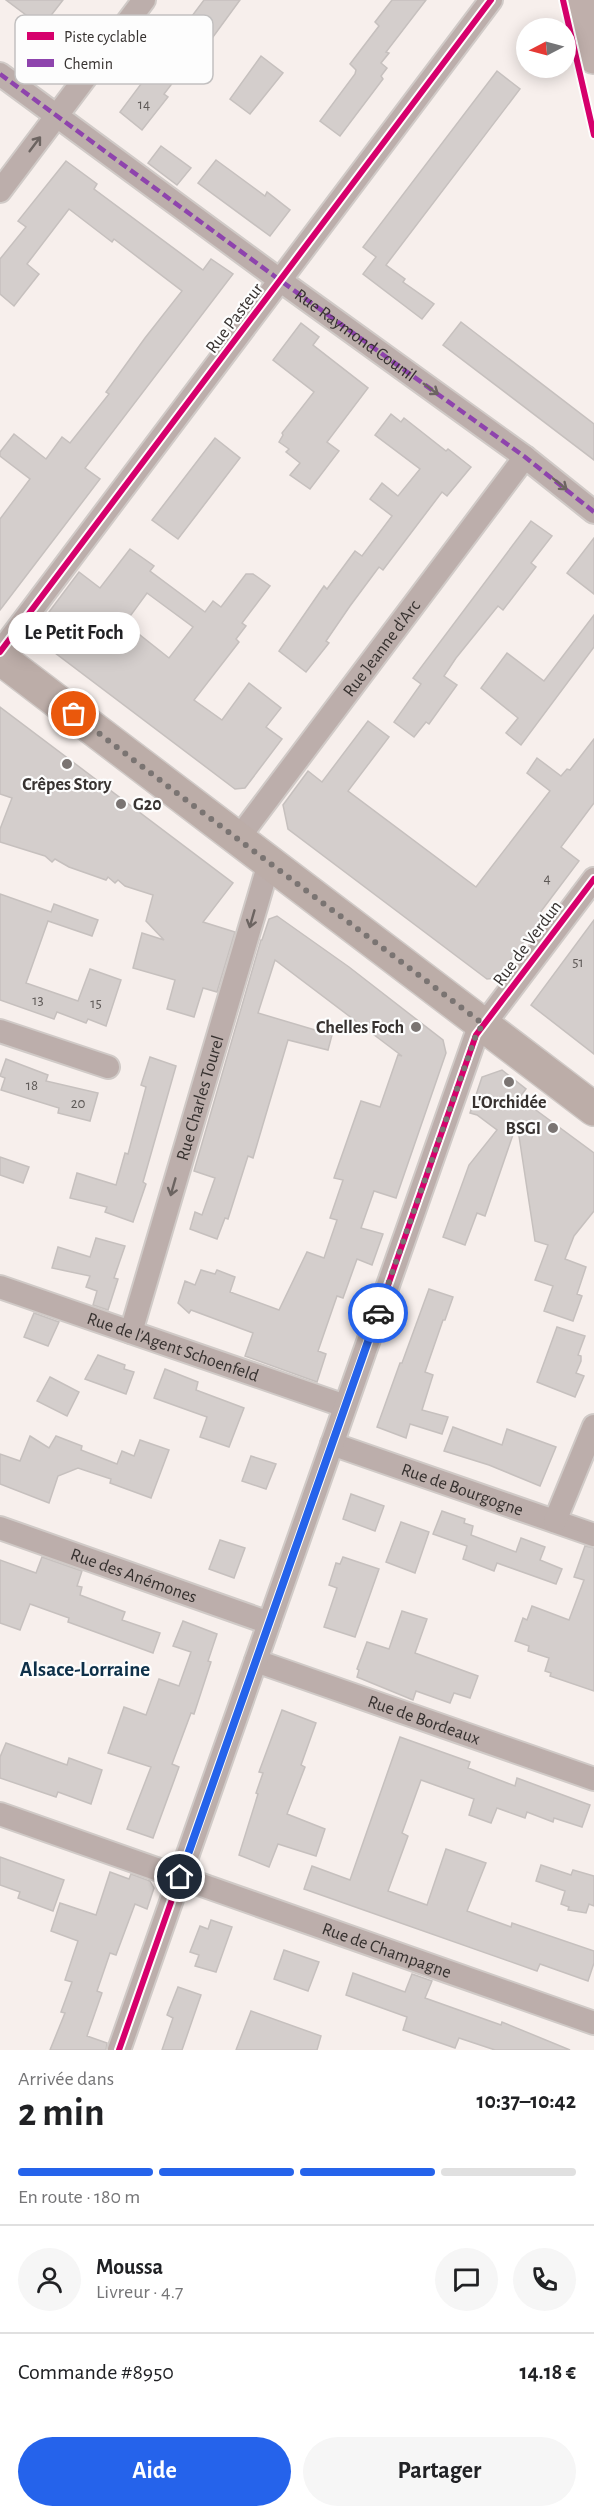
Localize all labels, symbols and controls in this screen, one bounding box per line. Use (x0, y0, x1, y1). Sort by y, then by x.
legend (15, 15, 213, 84)
north arrow (516, 18, 576, 78)
map controls (516, 18, 576, 78)
text: Piste cyclable (64, 29, 147, 46)
text: Chemin (64, 56, 113, 72)
house number: 14 (138, 97, 150, 112)
one-way arrow (29, 137, 42, 153)
street label: Rue Pasteur (203, 280, 267, 357)
street label: Rue Raymond Counil (291, 286, 419, 385)
one-way arrow (422, 383, 438, 395)
one-way arrow (551, 478, 567, 491)
street label: Rue Jeanne d'Arc (340, 597, 424, 700)
callout: Le Petit Foch (8, 612, 140, 654)
text: Le Petit Foch (24, 623, 124, 643)
pin (48, 688, 99, 739)
icon: bag (57, 697, 90, 730)
marker: Crêpes Story (60, 757, 74, 771)
place label: Crêpes Story (22, 776, 113, 794)
place label: G20 (133, 796, 162, 814)
marker: G20 (114, 797, 128, 811)
house number: 4 (543, 871, 551, 886)
street label: Rue de Verdun (490, 898, 566, 990)
one-way arrow (246, 910, 257, 929)
house number: 51 (572, 955, 584, 970)
house number: 13 (32, 993, 44, 1008)
house number: 15 (90, 996, 102, 1011)
place label: Chelles Foch (316, 1019, 404, 1037)
marker: Chelles Foch (409, 1020, 423, 1034)
street label: Rue Charles Tourel (174, 1034, 228, 1163)
marker: L'Orchidée (502, 1075, 516, 1089)
house number: 18 (26, 1078, 38, 1093)
place label: L'Orchidée (472, 1094, 546, 1112)
house number: 20 (71, 1096, 85, 1111)
place label: BSGI (506, 1120, 541, 1138)
marker: BSGI (546, 1121, 560, 1135)
one-way arrow (167, 1177, 178, 1196)
courier (348, 1283, 408, 1343)
icon: car (362, 1297, 395, 1330)
street label: Rue de l'Agent Schoenfeld (84, 1310, 261, 1386)
street label: Rue de Bourgogne (399, 1461, 525, 1520)
street label: Rue des Anémones (68, 1546, 199, 1607)
district label: Alsace-Lorraine (20, 1659, 150, 1680)
street label: Rue de Bordeaux (365, 1693, 482, 1749)
pin (154, 1851, 205, 1902)
icon: home (163, 1860, 196, 1893)
street label: Rue de Champagne (319, 1920, 454, 1982)
text: Arrivée dans (18, 2069, 114, 2089)
text: 10:37–10:42 (477, 2090, 576, 2112)
text: 2 min (18, 2094, 105, 2133)
text: En route · 180 m (18, 2187, 140, 2207)
button: person (18, 2248, 81, 2311)
button: chat (435, 2248, 498, 2311)
button: phone (513, 2248, 576, 2311)
text: Moussa (96, 2256, 163, 2278)
text: Livreur · 4.7 (96, 2282, 183, 2302)
text: Commande #8950 (18, 2361, 174, 2383)
text: 14.18 € (520, 2361, 576, 2383)
button: Aide (18, 2437, 291, 2506)
button: Partager (303, 2437, 576, 2506)

